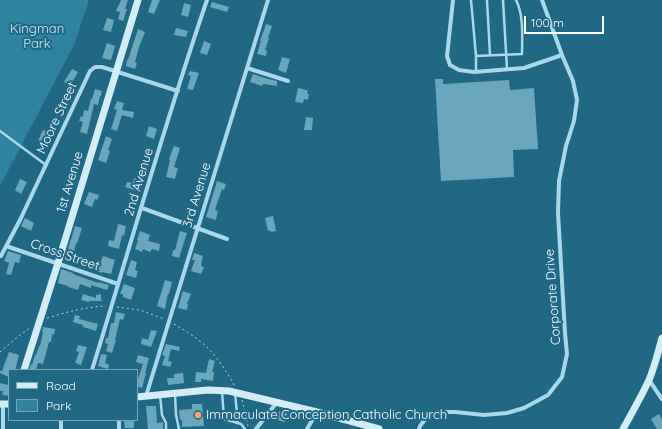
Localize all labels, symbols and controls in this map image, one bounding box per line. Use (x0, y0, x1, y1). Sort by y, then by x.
scale bar (526, 8, 606, 34)
text: 100 m (531, 15, 564, 30)
park label: Kingman Park (10, 21, 64, 52)
street label: Moore Street (34, 80, 80, 156)
street label: 2nd Avenue (121, 146, 157, 218)
street label: 1st Avenue (53, 149, 87, 215)
street label: 3rd Avenue (180, 160, 214, 230)
street label: Cross Street (28, 236, 102, 274)
street label: Corporate Drive (542, 248, 564, 346)
legend (8, 369, 138, 421)
text: Road (46, 378, 76, 393)
text: Park (46, 398, 71, 413)
place label: Immaculate Conception Catholic Church (206, 407, 447, 423)
marker: Immaculate Conception Catholic Church (193, 410, 203, 420)

